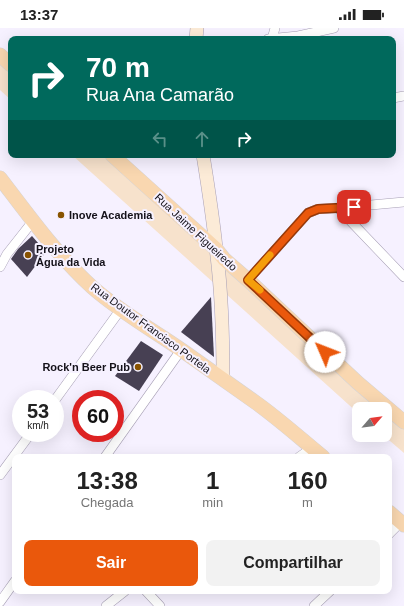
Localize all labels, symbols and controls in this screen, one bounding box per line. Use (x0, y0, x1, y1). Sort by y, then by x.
text: 13:37 (20, 6, 58, 23)
icon: right (20, 52, 72, 104)
text: 70 m (86, 52, 150, 83)
text: Rua Ana Camarão (86, 85, 234, 105)
icon: left (149, 128, 171, 150)
icon: ahead (191, 128, 213, 150)
icon: right (233, 128, 255, 150)
pin (337, 190, 371, 224)
street label: Rua Jaime Figueiredo (153, 191, 239, 273)
icon: arrive (343, 196, 365, 218)
place label: Inove Academia (69, 209, 153, 221)
marker: Inove Academia (56, 210, 66, 220)
place label: Projeto Água da Vida (36, 243, 106, 268)
marker: Projeto Água da Vida (23, 250, 33, 260)
street label: Rua Doutor Francisco Portela (89, 281, 214, 376)
position arrow (304, 331, 346, 373)
place label: Rock'n Beer Pub (42, 361, 130, 373)
marker: Rock'n Beer Pub (133, 362, 143, 372)
speed limit sign: 60 (72, 390, 124, 442)
text: 53 (27, 400, 49, 422)
north arrow (352, 402, 392, 442)
map controls (352, 402, 392, 442)
text: km/h (27, 420, 49, 431)
text: 13:38 (76, 467, 138, 494)
text: 1 (206, 467, 219, 494)
text: 160 (288, 467, 328, 494)
text: Chegada (81, 495, 133, 510)
text: min (202, 495, 223, 510)
text: m (302, 495, 313, 510)
button: Sair (24, 540, 198, 586)
button: Compartilhar (206, 540, 380, 586)

